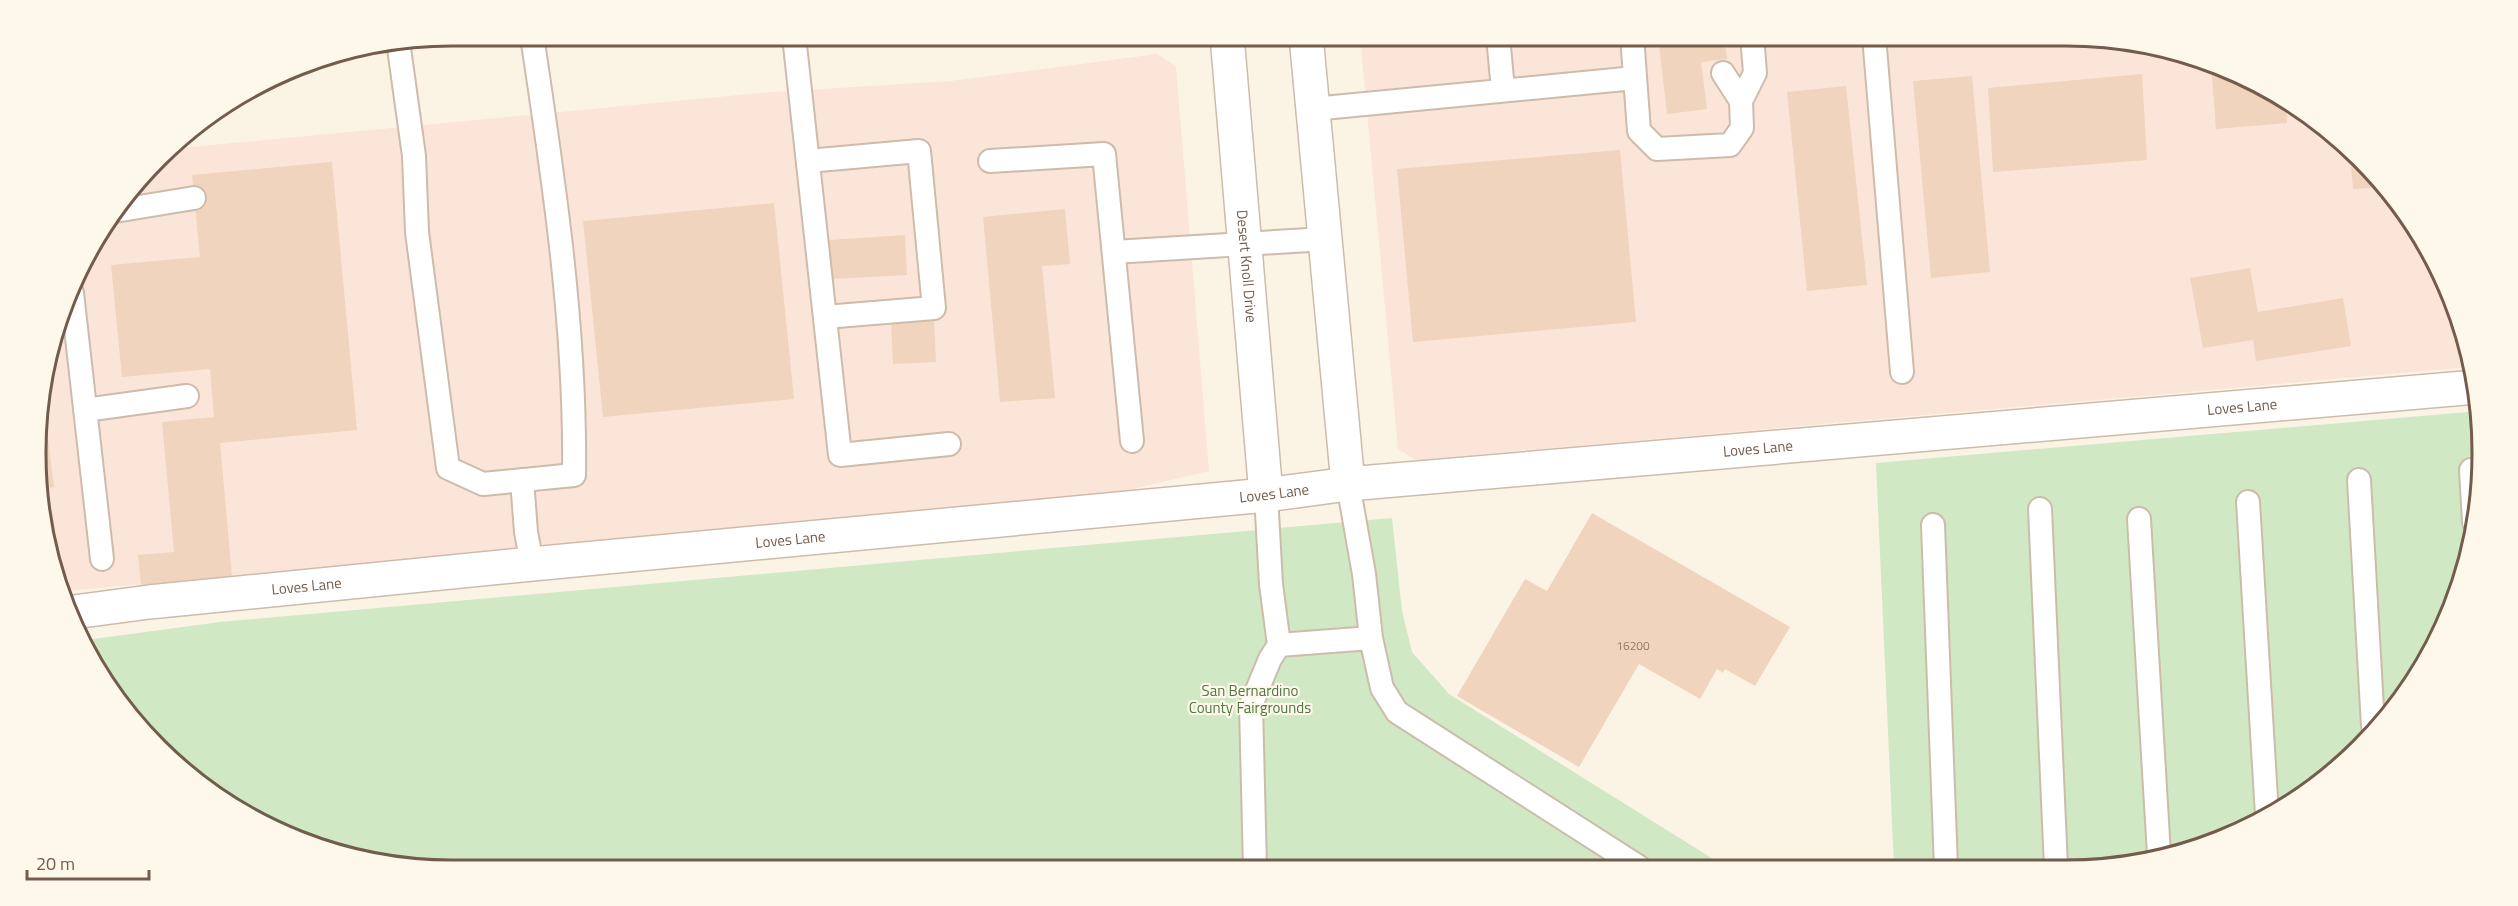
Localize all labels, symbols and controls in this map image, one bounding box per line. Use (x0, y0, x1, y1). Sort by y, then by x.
street label: Desert Knoll Drive (1231, 209, 1263, 324)
street label: Loves Lane (2206, 392, 2278, 421)
street label: Loves Lane (1722, 434, 1794, 463)
street label: Loves Lane (1238, 477, 1310, 508)
street label: Loves Lane (754, 524, 826, 554)
street label: Loves Lane (270, 571, 343, 601)
house number: 16200 (1616, 636, 1650, 655)
park label: San Bernardino County Fairgrounds (1189, 679, 1311, 719)
scale bar (27, 843, 148, 881)
text: 20 m (36, 850, 75, 877)

